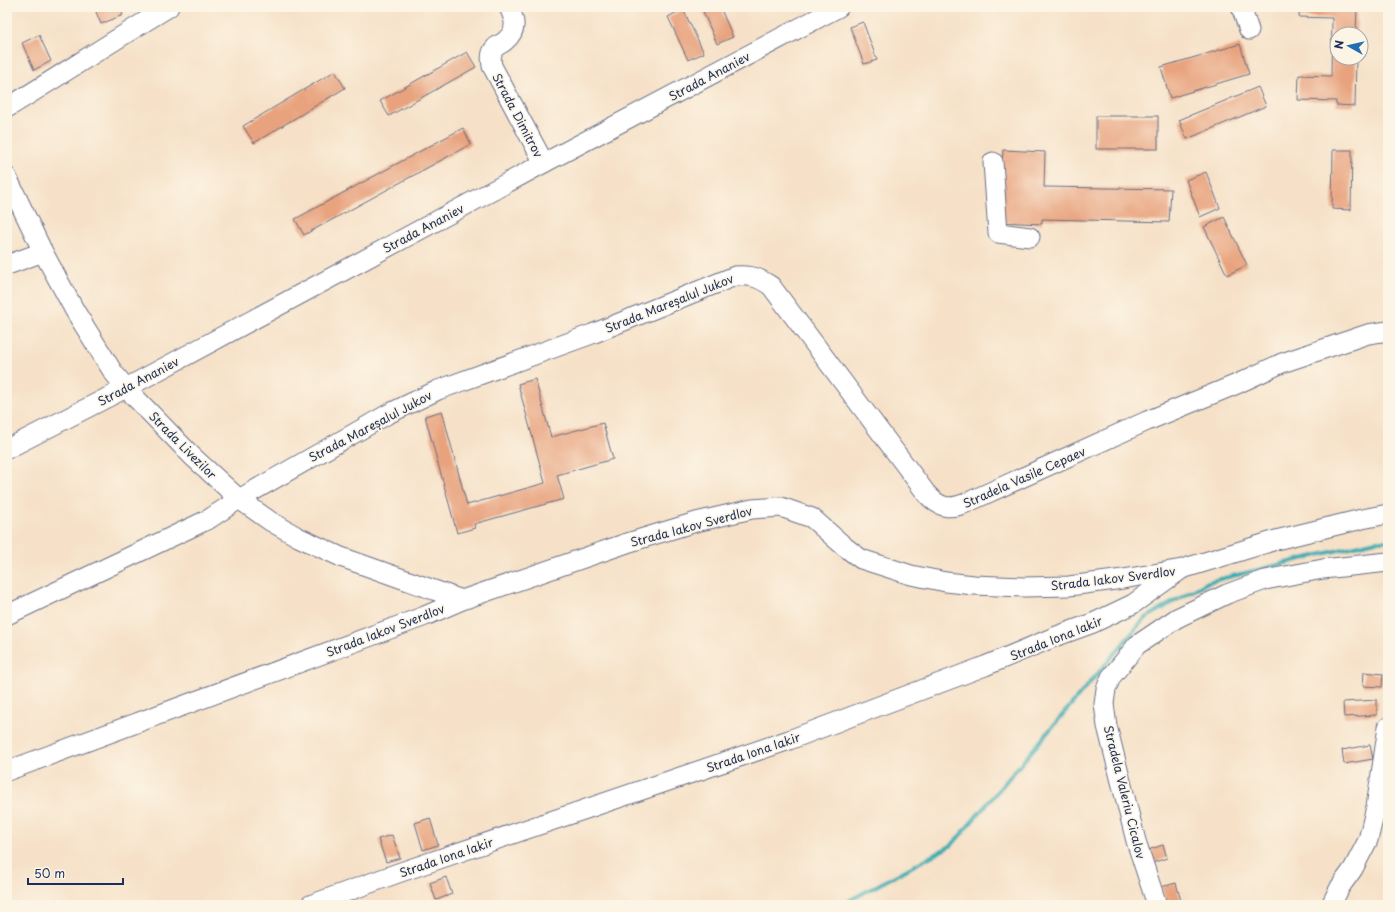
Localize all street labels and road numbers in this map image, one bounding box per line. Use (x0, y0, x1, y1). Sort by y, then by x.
street label: Strada Ananiev (665, 47, 753, 105)
street label: Strada Dimitrov (488, 70, 548, 161)
street label: Strada Ananiev (379, 199, 467, 257)
street label: Strada Mareșalul Jukov (602, 269, 736, 337)
street label: Strada Ananiev (94, 352, 182, 410)
street label: Strada Mareșalul Jukov (305, 386, 435, 466)
street label: Strada Livezilor (145, 407, 221, 483)
street label: Stradela Vasile Cepaev (960, 442, 1089, 512)
street label: Strada Iakov Sverdlov (628, 501, 754, 551)
street label: Strada Iakov Sverdlov (1050, 561, 1176, 595)
street label: Strada Iakov Sverdlov (323, 599, 447, 661)
street label: Strada Iona Iakir (1007, 611, 1105, 665)
street label: Stradela Valeriu Cicalov (1100, 723, 1150, 861)
street label: Strada Iona Iakir (704, 727, 803, 776)
street label: Strada Iona Iakir (397, 832, 496, 881)

